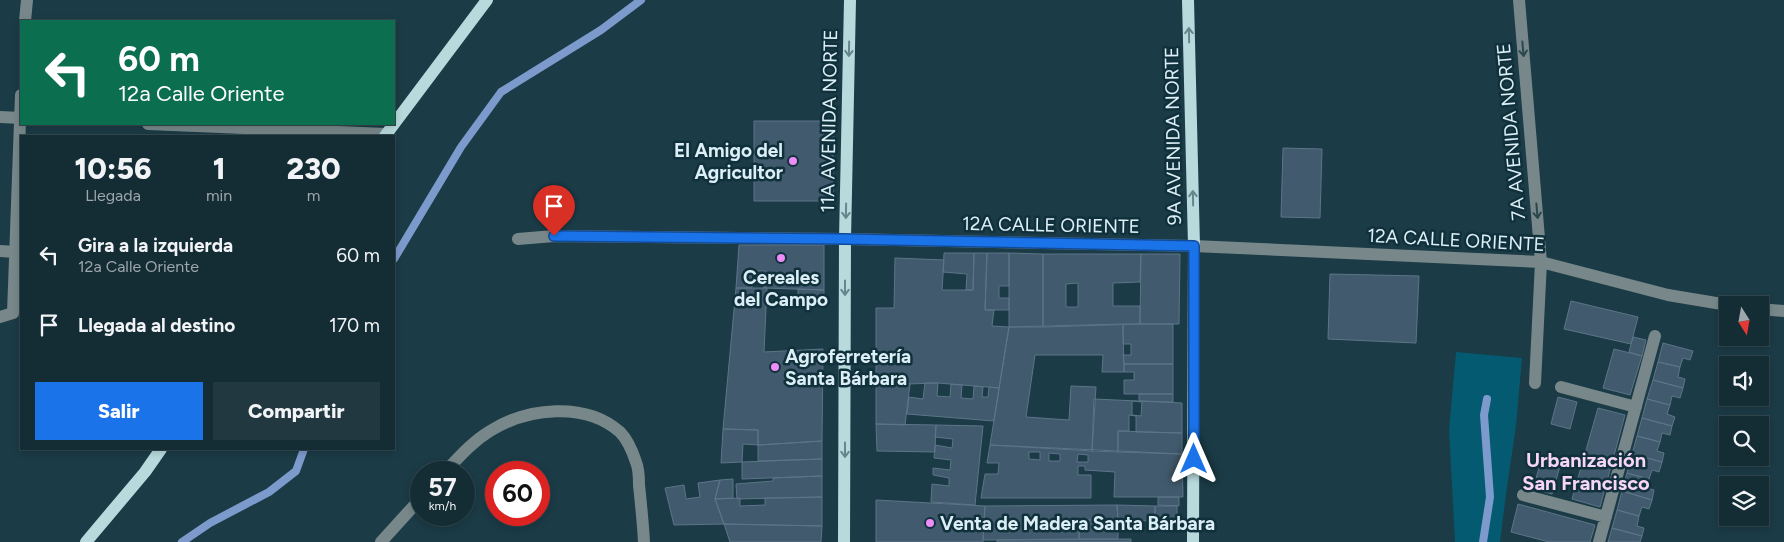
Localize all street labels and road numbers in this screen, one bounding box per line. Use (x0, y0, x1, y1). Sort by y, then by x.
street label: 11A AVENIDA NORTE (816, 29, 842, 213)
street label: 7A AVENIDA NORTE (1492, 42, 1530, 222)
street label: 9A AVENIDA NORTE (1160, 47, 1186, 225)
street label: 12A CALLE ORIENTE (962, 212, 1140, 238)
street label: 12A CALLE ORIENTE (1367, 224, 1545, 256)

